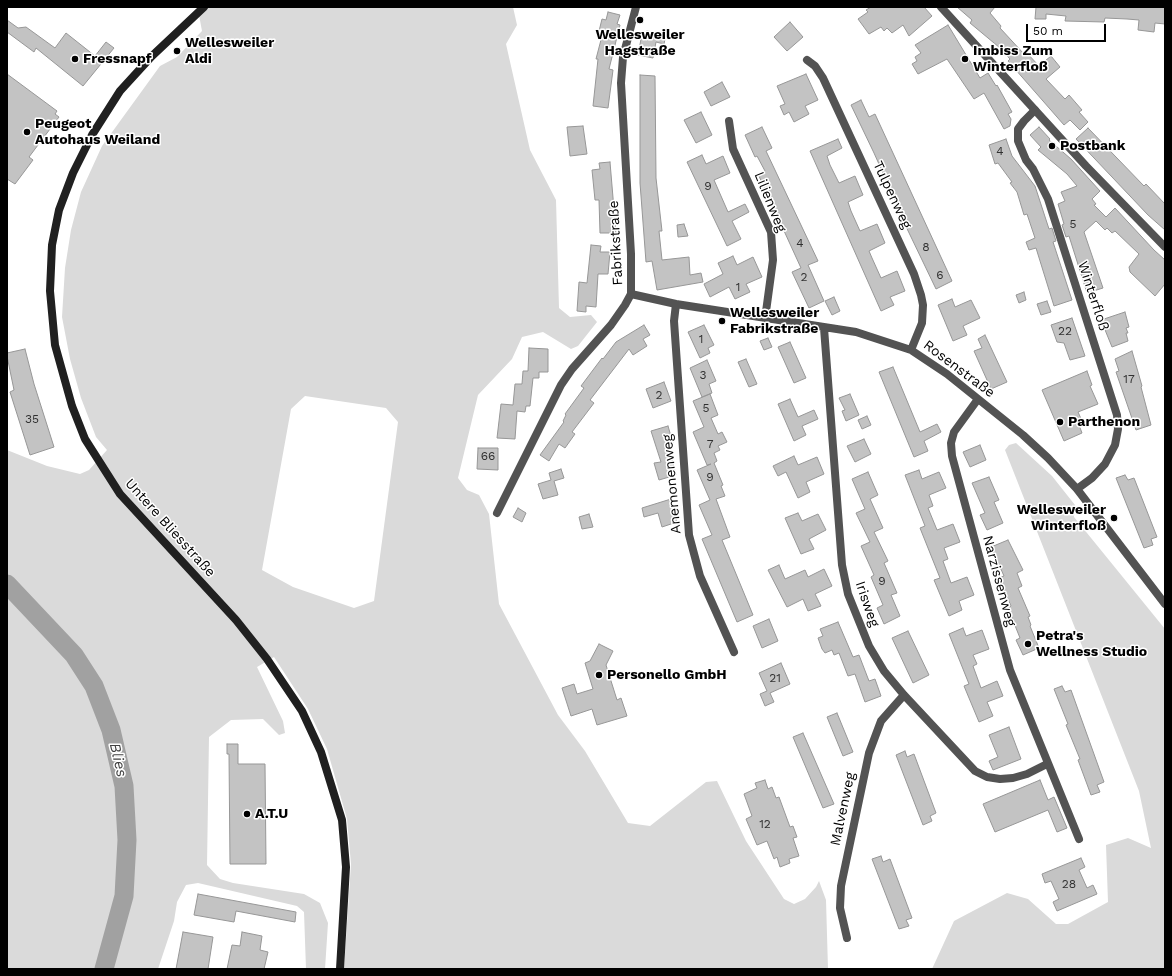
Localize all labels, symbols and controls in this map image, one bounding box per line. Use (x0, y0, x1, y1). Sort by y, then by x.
marker: Wellesweiler Hagstraße (635, 15, 645, 25)
scale bar (1028, 16, 1108, 42)
text: 50 m (1033, 24, 1063, 38)
place label: Wellesweiler Hagstraße (595, 27, 685, 60)
place label: Wellesweiler Aldi (185, 35, 274, 68)
place label: Imbiss Zum Winterfloß (973, 43, 1053, 76)
marker: Wellesweiler Aldi (172, 46, 182, 56)
place label: Fressnapf (83, 51, 152, 67)
marker: Fressnapf (70, 54, 80, 64)
marker: Imbiss Zum Winterfloß (960, 54, 970, 64)
place label: Peugeot Autohaus Weiland (35, 116, 160, 148)
marker: Peugeot Autohaus Weiland (22, 127, 32, 137)
place label: Postbank (1060, 138, 1125, 154)
marker: Postbank (1047, 141, 1057, 151)
house number: 4 (996, 144, 1004, 158)
street label: Tulpenweg (869, 158, 915, 232)
street label: Lilienweg (750, 169, 790, 235)
house number: 9 (704, 179, 712, 193)
street label: Fabrikstraße (605, 200, 627, 286)
house number: 5 (1070, 217, 1076, 231)
house number: 4 (796, 236, 804, 250)
house number: 8 (922, 240, 930, 254)
street label: Winterfloß (1074, 259, 1112, 333)
house number: 6 (936, 268, 944, 282)
house number: 2 (801, 270, 807, 284)
house number: 1 (736, 280, 740, 294)
place label: Wellesweiler Fabrikstraße (730, 305, 819, 338)
marker: Wellesweiler Fabrikstraße (717, 316, 727, 326)
house number: 22 (1058, 324, 1072, 338)
house number: 1 (699, 332, 703, 346)
street label: Rosenstraße (920, 337, 998, 401)
house number: 3 (700, 368, 706, 382)
house number: 17 (1123, 372, 1135, 386)
house number: 2 (656, 388, 662, 402)
house number: 5 (703, 401, 709, 415)
house number: 35 (25, 412, 39, 426)
place label: Parthenon (1068, 414, 1140, 430)
marker: Parthenon (1055, 417, 1065, 427)
street label: Anemonenweg (659, 433, 685, 535)
house number: 7 (707, 437, 713, 451)
house number: 66 (481, 449, 495, 463)
house number: 9 (706, 470, 714, 484)
street label: Untere Bliesstraße (121, 475, 219, 581)
place label: Wellesweiler Winterfloß (1017, 502, 1106, 534)
marker: Wellesweiler Winterfloß (1109, 513, 1119, 523)
street label: Narzissenweg (979, 534, 1019, 628)
house number: 9 (878, 574, 886, 588)
street label: Irisweg (851, 579, 883, 629)
place label: Petra's Wellness Studio (1036, 628, 1147, 660)
marker: Petra's Wellness Studio (1023, 639, 1033, 649)
place label: Personello GmbH (607, 667, 727, 683)
marker: Personello GmbH (594, 670, 604, 680)
house number: 21 (769, 671, 781, 685)
water label: Blies (105, 741, 131, 779)
street label: Malvenweg (827, 771, 859, 847)
place label: A.T.U (255, 806, 288, 822)
marker: A.T.U (242, 809, 252, 819)
house number: 12 (759, 817, 771, 831)
house number: 28 (1062, 877, 1076, 891)

